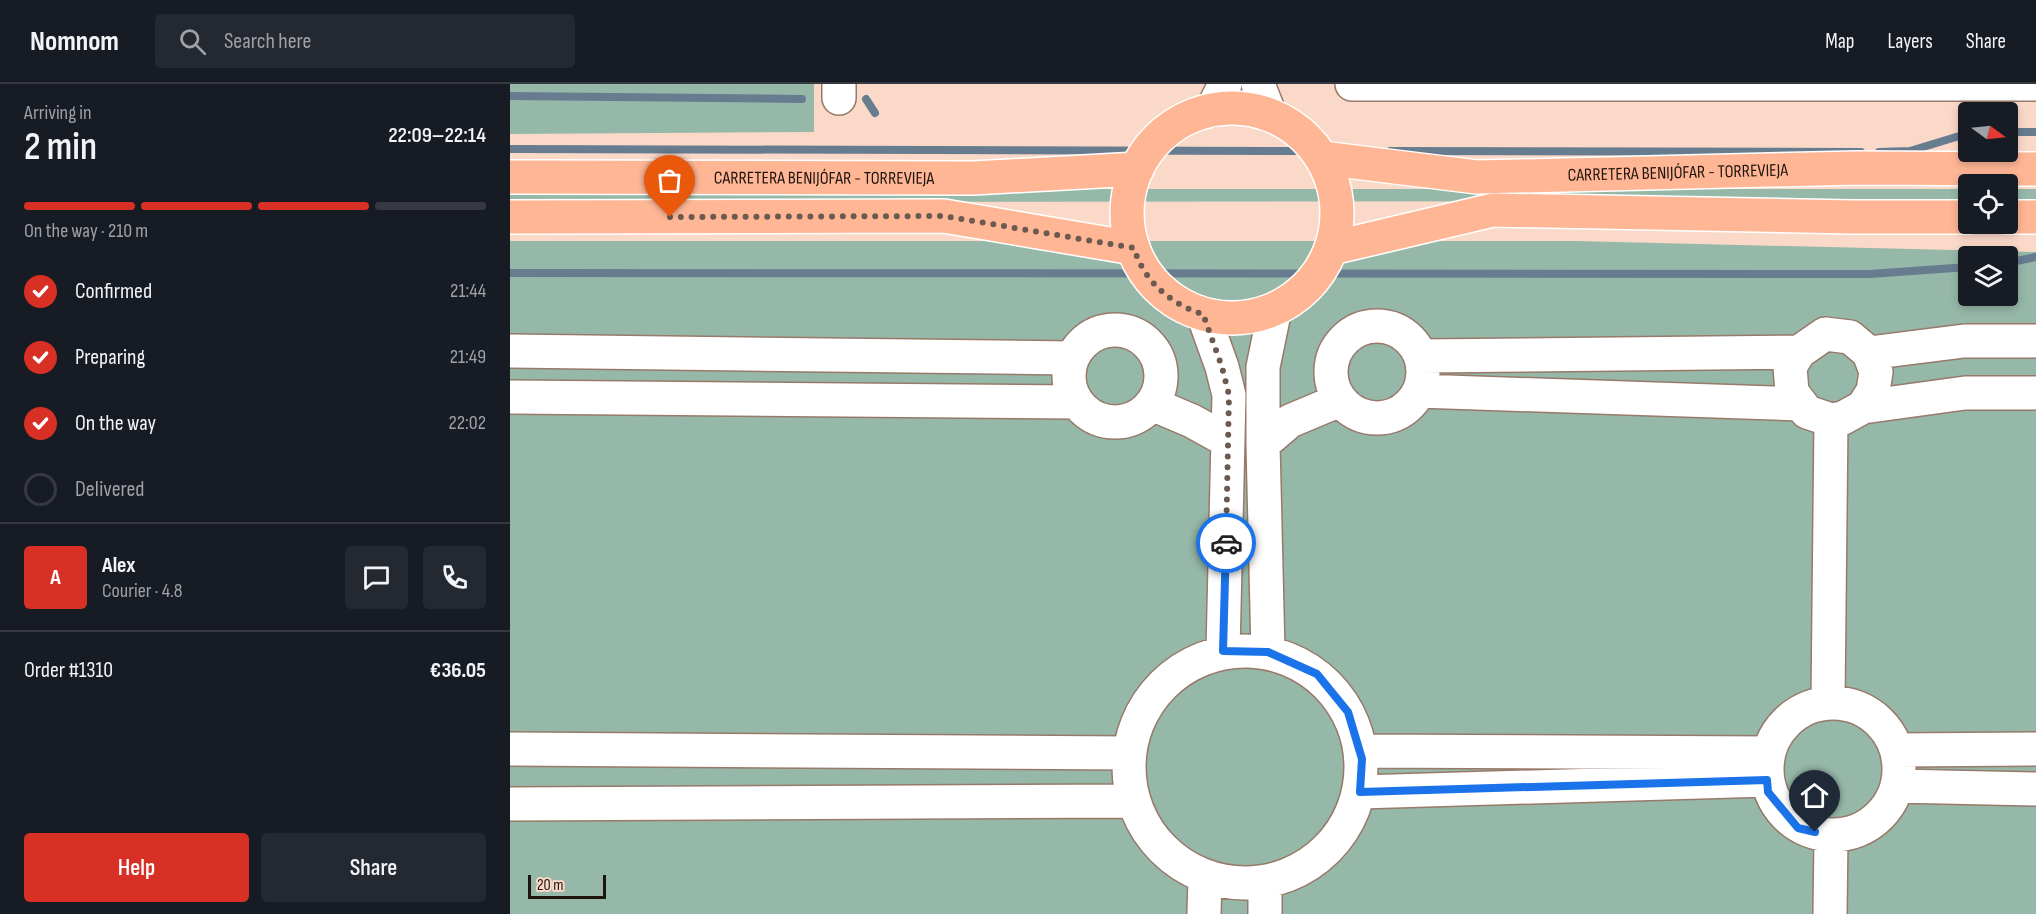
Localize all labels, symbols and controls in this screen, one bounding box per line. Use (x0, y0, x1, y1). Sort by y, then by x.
search box (155, 14, 575, 68)
text: Nomnom (30, 25, 119, 58)
icon: search (176, 25, 209, 58)
text: Search here (224, 28, 311, 55)
text: Map (1825, 29, 1854, 54)
text: Layers (1887, 29, 1933, 54)
text: Share (1966, 29, 2006, 54)
text: Arriving in (24, 101, 92, 125)
north arrow (1958, 102, 2018, 162)
map controls (1958, 102, 2018, 306)
text: 22:09–22:14 (388, 122, 486, 149)
text: 2 min (24, 124, 97, 171)
pin (644, 155, 695, 217)
street label: CARRETERA BENIJÓFAR - TORREVIEJA (1567, 160, 1789, 186)
icon: bag (653, 164, 686, 197)
street label: CARRETERA BENIJÓFAR - TORREVIEJA (714, 167, 935, 189)
button: locate (1958, 174, 2018, 234)
text: On the way · 210 m (24, 219, 148, 243)
button: layers (1958, 246, 2018, 306)
icon: check (24, 275, 57, 308)
text: Confirmed (75, 278, 152, 305)
text: 21:44 (450, 279, 486, 303)
icon: check (24, 341, 57, 374)
text: Preparing (75, 344, 145, 371)
text: 21:49 (450, 345, 486, 369)
icon: check (24, 407, 57, 440)
text: On the way (75, 410, 156, 437)
text: 22:02 (449, 411, 486, 435)
text: Delivered (75, 476, 144, 503)
courier (1196, 513, 1256, 573)
icon: car (1210, 527, 1243, 560)
button: chat (345, 546, 408, 609)
button: phone (423, 546, 486, 609)
text: Alex (102, 552, 135, 579)
text: A (50, 564, 61, 591)
text: Courier · 4.8 (102, 579, 183, 603)
text: Order #1310 (24, 657, 113, 684)
text: €36.05 (430, 657, 486, 684)
pin (1789, 770, 1840, 832)
icon: home (1798, 779, 1831, 812)
button: Help (24, 833, 249, 902)
button: Share (261, 833, 486, 902)
scale bar (528, 872, 606, 900)
text: 20 m (537, 876, 564, 895)

